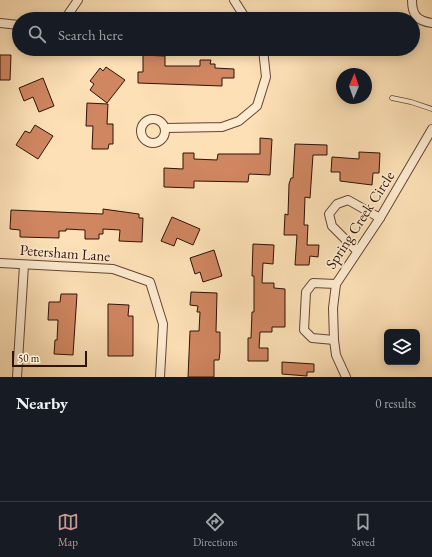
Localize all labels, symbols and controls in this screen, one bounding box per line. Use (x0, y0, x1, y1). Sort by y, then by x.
search box (12, 12, 420, 56)
icon: search (26, 23, 48, 45)
text: Search here (58, 25, 123, 44)
north arrow (336, 68, 372, 104)
street label: Spring Creek Circle (321, 167, 398, 272)
street label: Petersham Lane (19, 240, 111, 265)
map controls (384, 329, 420, 365)
button: layers (384, 329, 420, 365)
scale bar (12, 349, 87, 368)
text: 50 m (18, 351, 39, 365)
text: Nearby (16, 392, 68, 414)
text: 0 results (375, 395, 416, 412)
tab: Map (57, 511, 79, 549)
tab: Directions (193, 511, 237, 549)
tab: Saved (351, 511, 375, 549)

